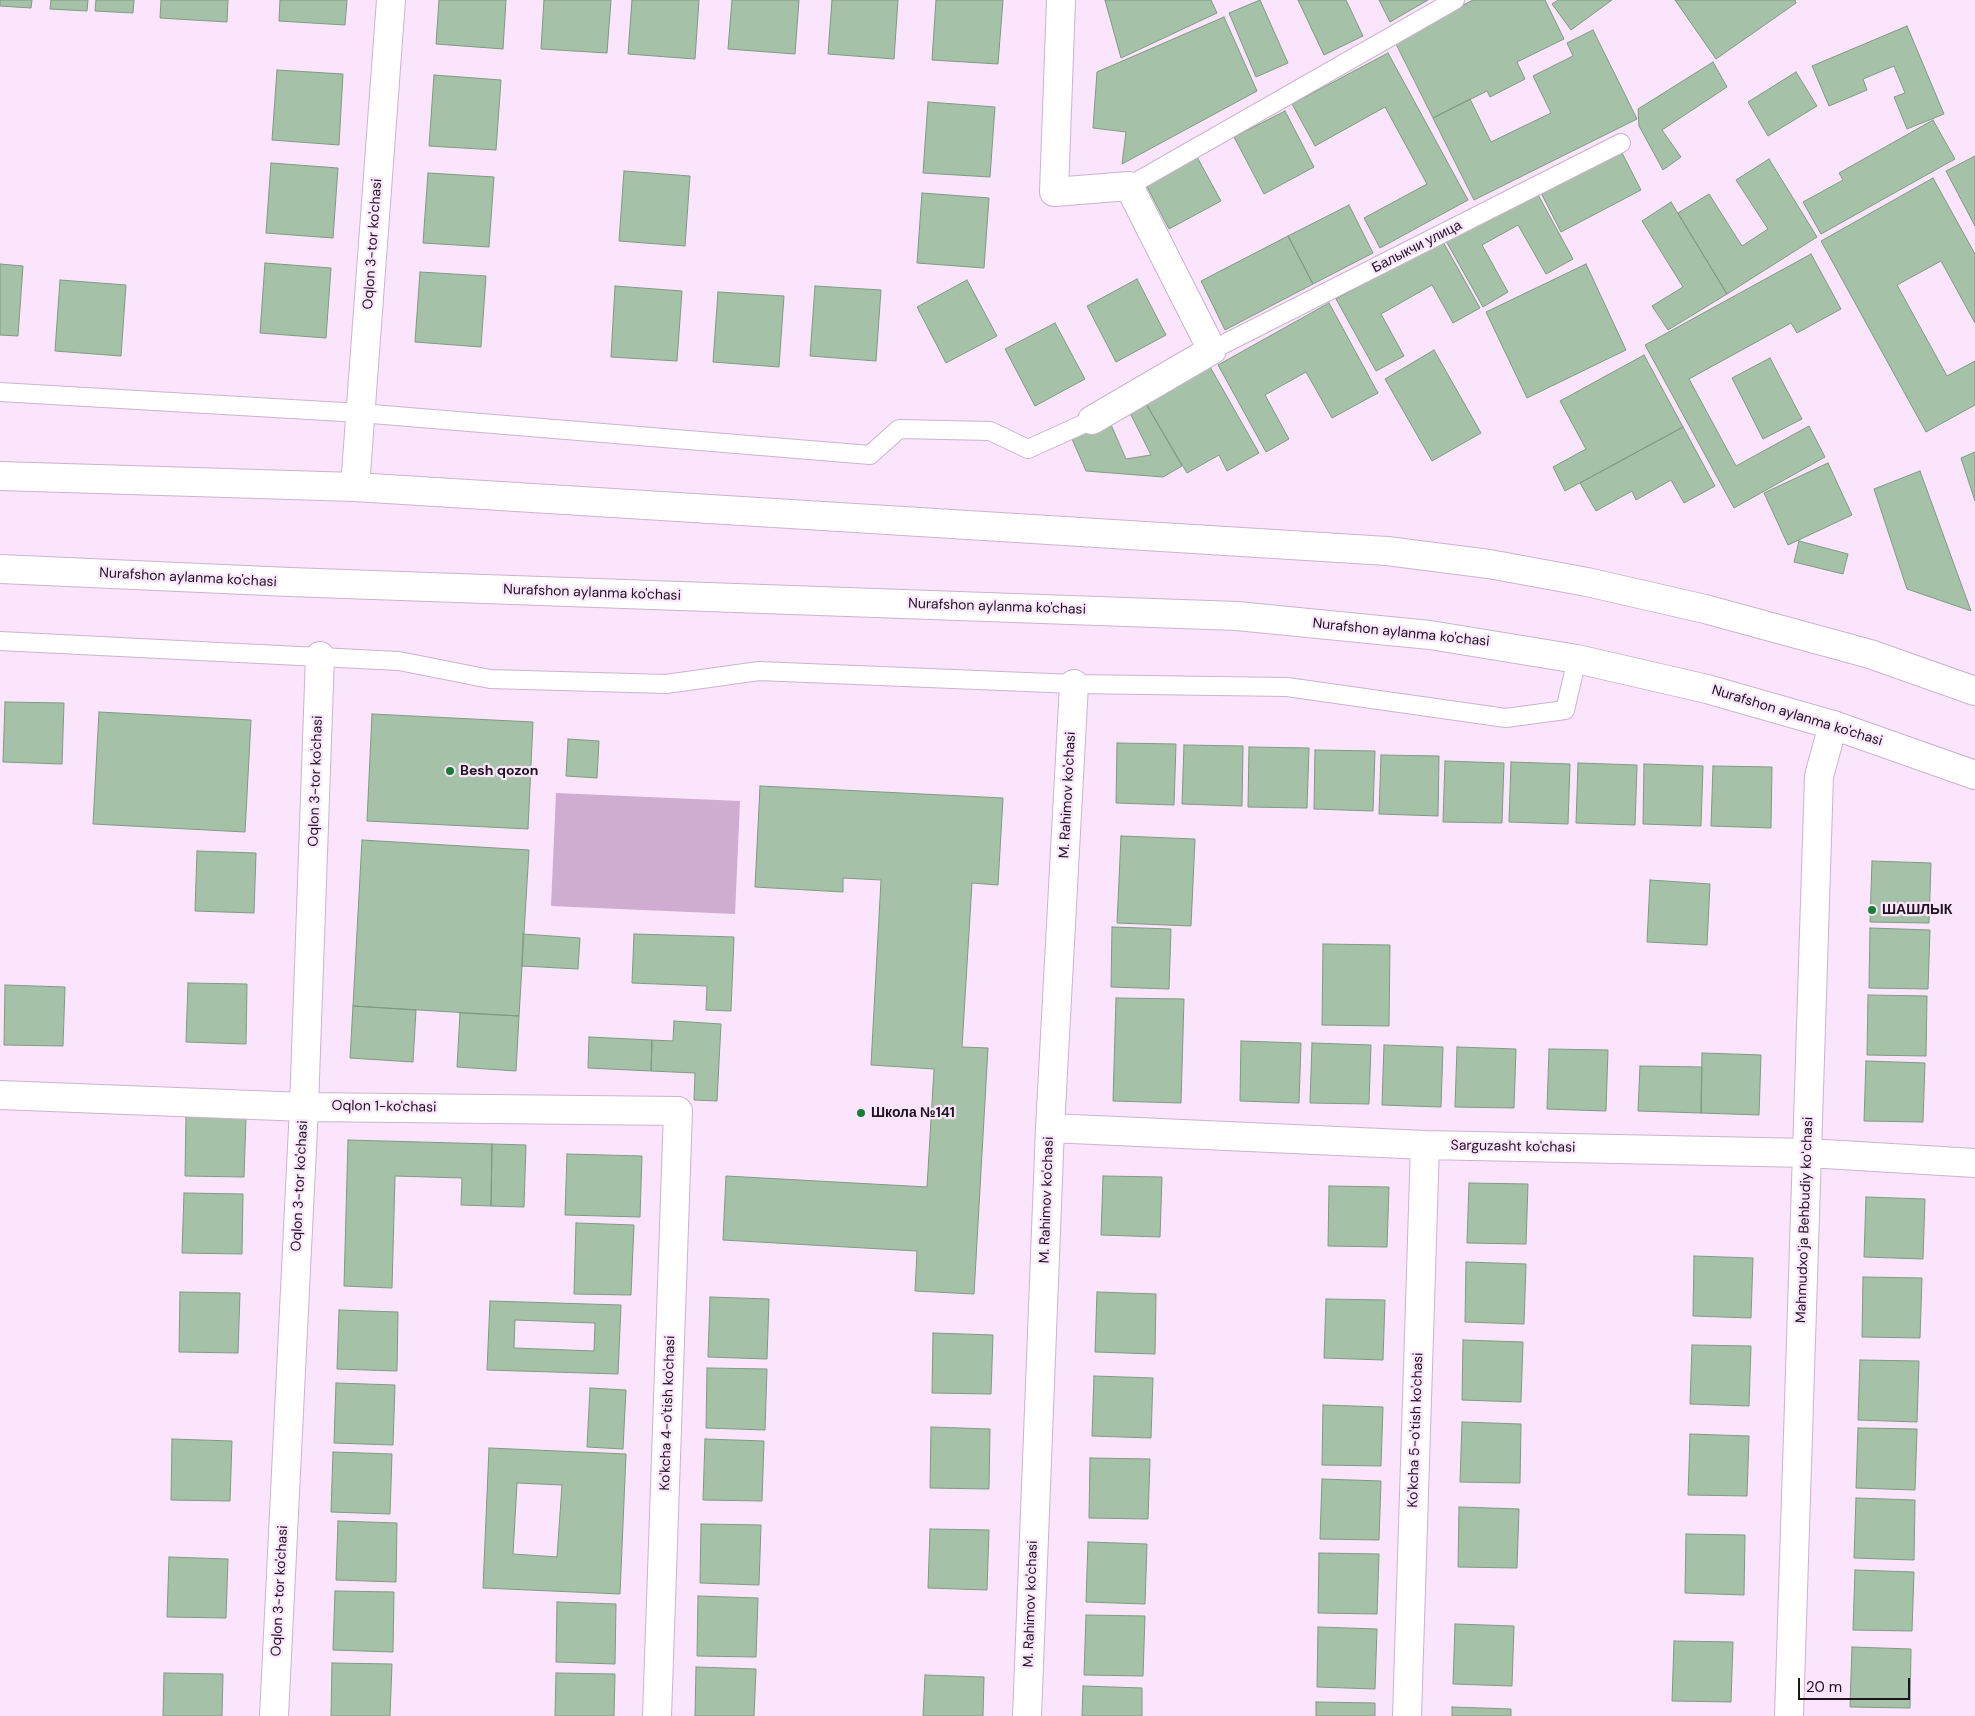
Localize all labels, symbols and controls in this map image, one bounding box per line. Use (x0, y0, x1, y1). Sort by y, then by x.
street label: Oqlon 3-tor ko'chasi (360, 178, 386, 310)
street label: Балыкчи улица (1369, 217, 1465, 277)
street label: Nurafshon aylanma ko'chasi (99, 565, 277, 591)
street label: Nurafshon aylanma ko'chasi (503, 582, 681, 604)
street label: Nurafshon aylanma ko'chasi (908, 596, 1086, 618)
street label: Nurafshon aylanma ko'chasi (1312, 615, 1490, 651)
street label: Nurafshon aylanma ko'chasi (1710, 682, 1884, 750)
street label: Oqlon 3-tor ko'chasi (305, 715, 327, 847)
street label: M. Rahimov ko'chasi (1056, 731, 1080, 859)
place label: Besh qozon (460, 763, 538, 779)
marker: Besh qozon (444, 765, 456, 777)
place label: ШАШЛЫК (1882, 902, 1952, 918)
marker: ШАШЛЫК (1866, 904, 1878, 916)
street label: Oqlon 1-ko'chasi (332, 1098, 436, 1116)
place label: Школа №141 (871, 1105, 955, 1121)
marker: Школа №141 (855, 1107, 867, 1119)
street label: Mahmudxoʻja Behbudiy koʻchasi (1793, 1117, 1817, 1323)
street label: Oqlon 3-tor ko'chasi (288, 1120, 312, 1252)
street label: M. Rahimov ko'chasi (1036, 1136, 1058, 1264)
street label: Sarguzasht ko'chasi (1450, 1138, 1576, 1156)
street label: Ko'kcha 4-o'tish ko'chasi (657, 1335, 679, 1491)
street label: Ko'kcha 5-o'tish ko'chasi (1405, 1352, 1427, 1508)
street label: Oqlon 3-tor ko'chasi (268, 1525, 292, 1657)
street label: M. Rahimov ko'chasi (1020, 1540, 1042, 1668)
scale bar (1800, 1668, 1912, 1700)
text: 20 m (1806, 1677, 1842, 1697)

